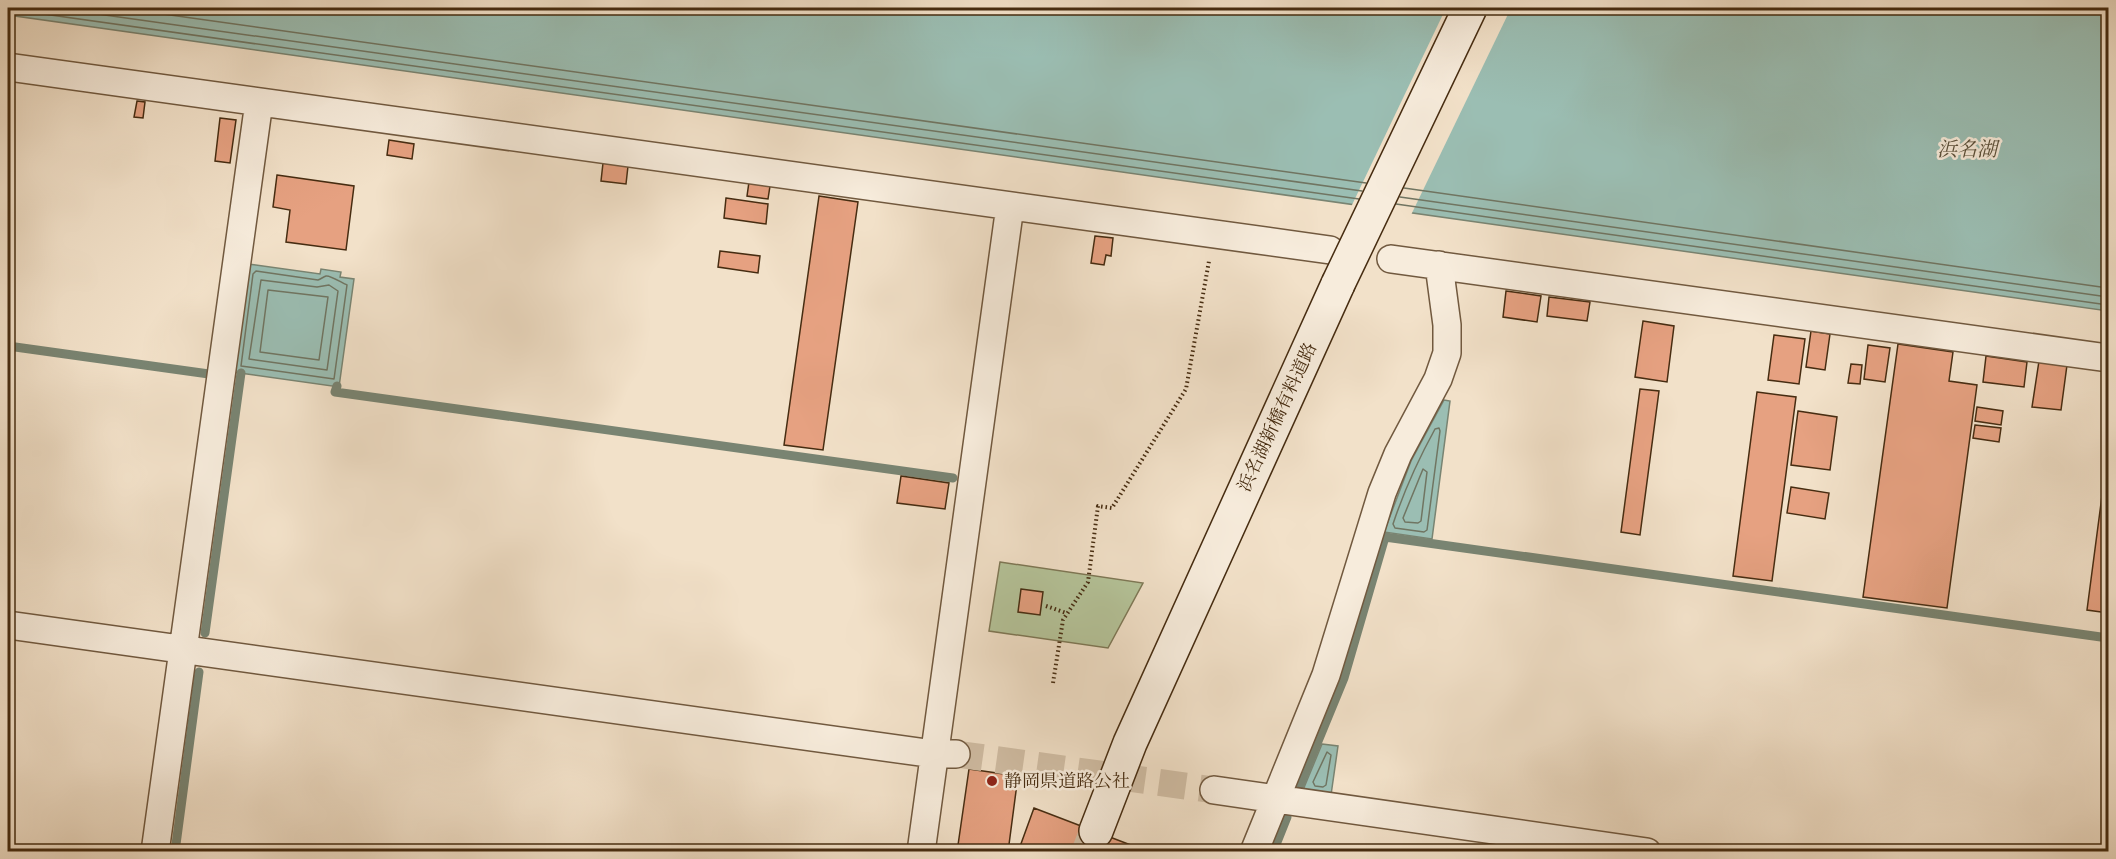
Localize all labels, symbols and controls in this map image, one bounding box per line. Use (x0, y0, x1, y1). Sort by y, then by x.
water label: 浜名湖 (1937, 138, 2000, 161)
street label: 浜名湖新橋有料道路 (1234, 339, 1321, 495)
place label: 静岡県道路公社 (1004, 771, 1130, 792)
marker: 静岡県道路公社 (985, 774, 999, 788)

